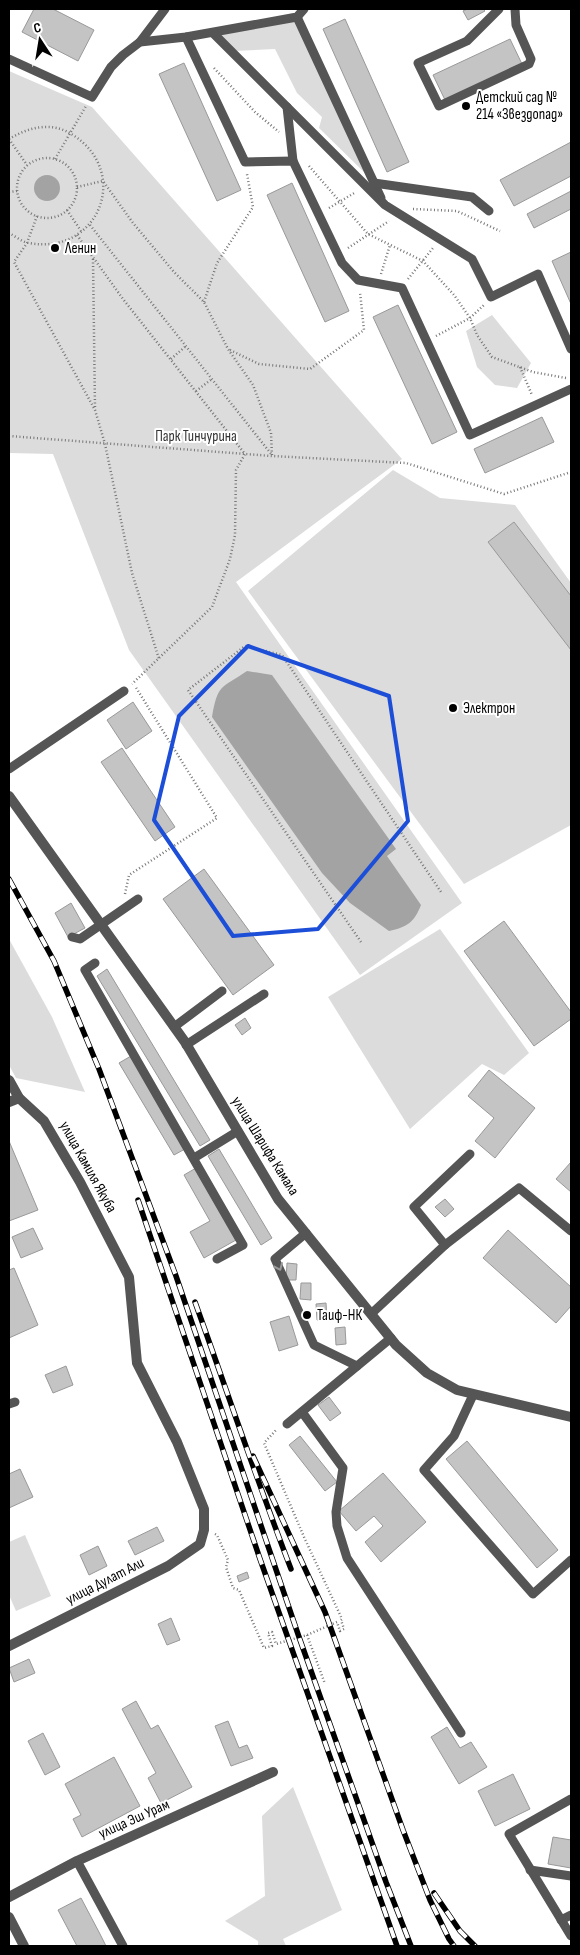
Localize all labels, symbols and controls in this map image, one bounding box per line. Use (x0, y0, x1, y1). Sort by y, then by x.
north arrow (15, 15, 65, 65)
text: С (32, 19, 43, 37)
place label: Детский сад № 214 «Звездопад» (476, 88, 563, 124)
marker: Детский сад № 214 «Звездопад» (460, 100, 472, 112)
place label: Ленин (64, 239, 96, 258)
marker: Ленин (49, 242, 61, 254)
park label: Парк Тинчурина (155, 427, 237, 446)
place label: Электрон (463, 699, 515, 718)
marker: Электрон (447, 702, 459, 714)
street label: улица Шарифа Камала (227, 1093, 303, 1199)
street label: улица Камиля Якуба (55, 1118, 121, 1216)
one-way arrow (272, 1261, 282, 1270)
place label: Таиф-НК (317, 1306, 362, 1325)
marker: Таиф-НК (301, 1309, 313, 1321)
street label: улица Дулат Али (63, 1553, 147, 1609)
street label: улица Эш Урам (96, 1795, 172, 1843)

